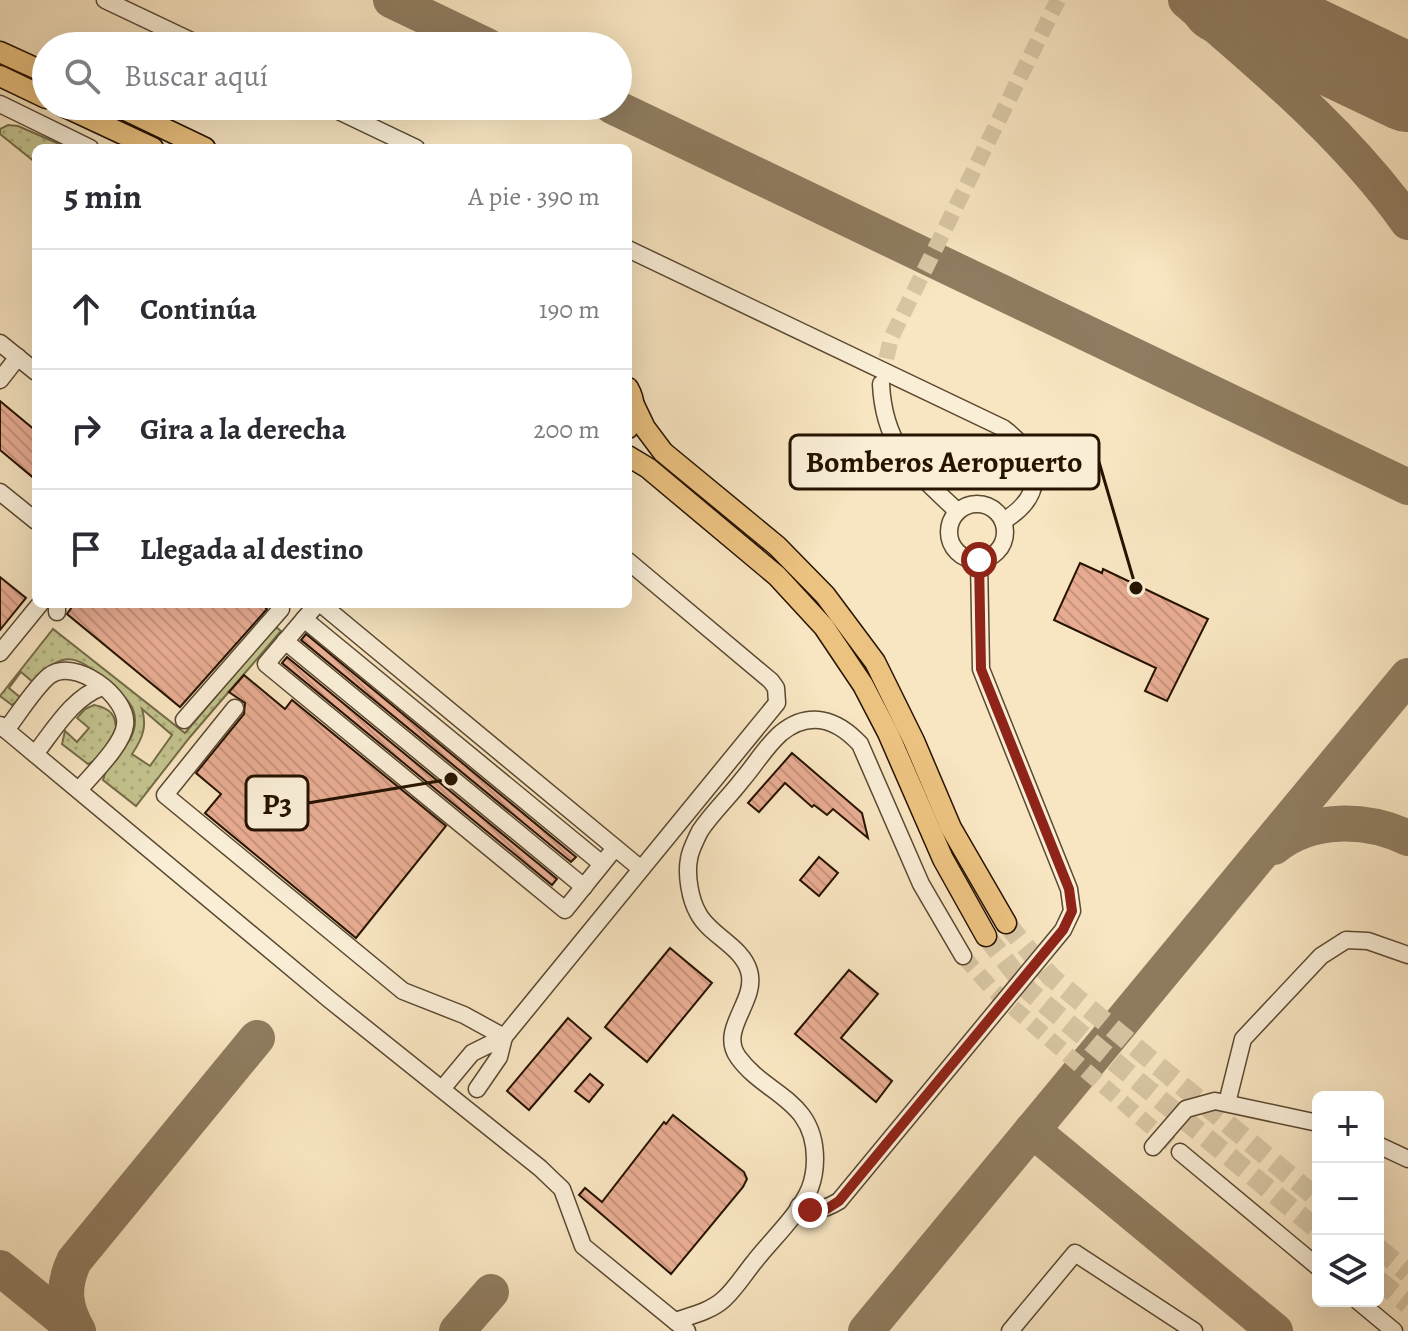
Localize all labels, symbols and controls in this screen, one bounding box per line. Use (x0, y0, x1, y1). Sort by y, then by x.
search box (32, 32, 632, 120)
icon: search (60, 54, 104, 98)
text: Buscar aquí (124, 56, 268, 96)
text: 5 min (64, 173, 142, 220)
text: A pie · 390 m (468, 179, 600, 214)
icon: ahead (64, 287, 108, 331)
text: Continúa (140, 289, 257, 329)
text: 190 m (539, 292, 600, 327)
icon: right (64, 407, 108, 451)
text: Gira a la derecha (140, 409, 346, 449)
text: 200 m (533, 412, 600, 447)
callout: Bomberos Aeropuerto (790, 435, 1099, 489)
text: Bomberos Aeropuerto (805, 442, 1083, 482)
icon: arrive (64, 527, 108, 571)
text: Llegada al destino (140, 529, 363, 569)
route start (961, 542, 997, 578)
callout: P3 (246, 776, 308, 830)
text: P3 (262, 784, 292, 824)
map controls (1312, 1091, 1384, 1307)
button: + (1312, 1091, 1384, 1163)
button: − (1312, 1163, 1384, 1235)
route end (792, 1192, 828, 1228)
button: layers (1312, 1235, 1384, 1307)

